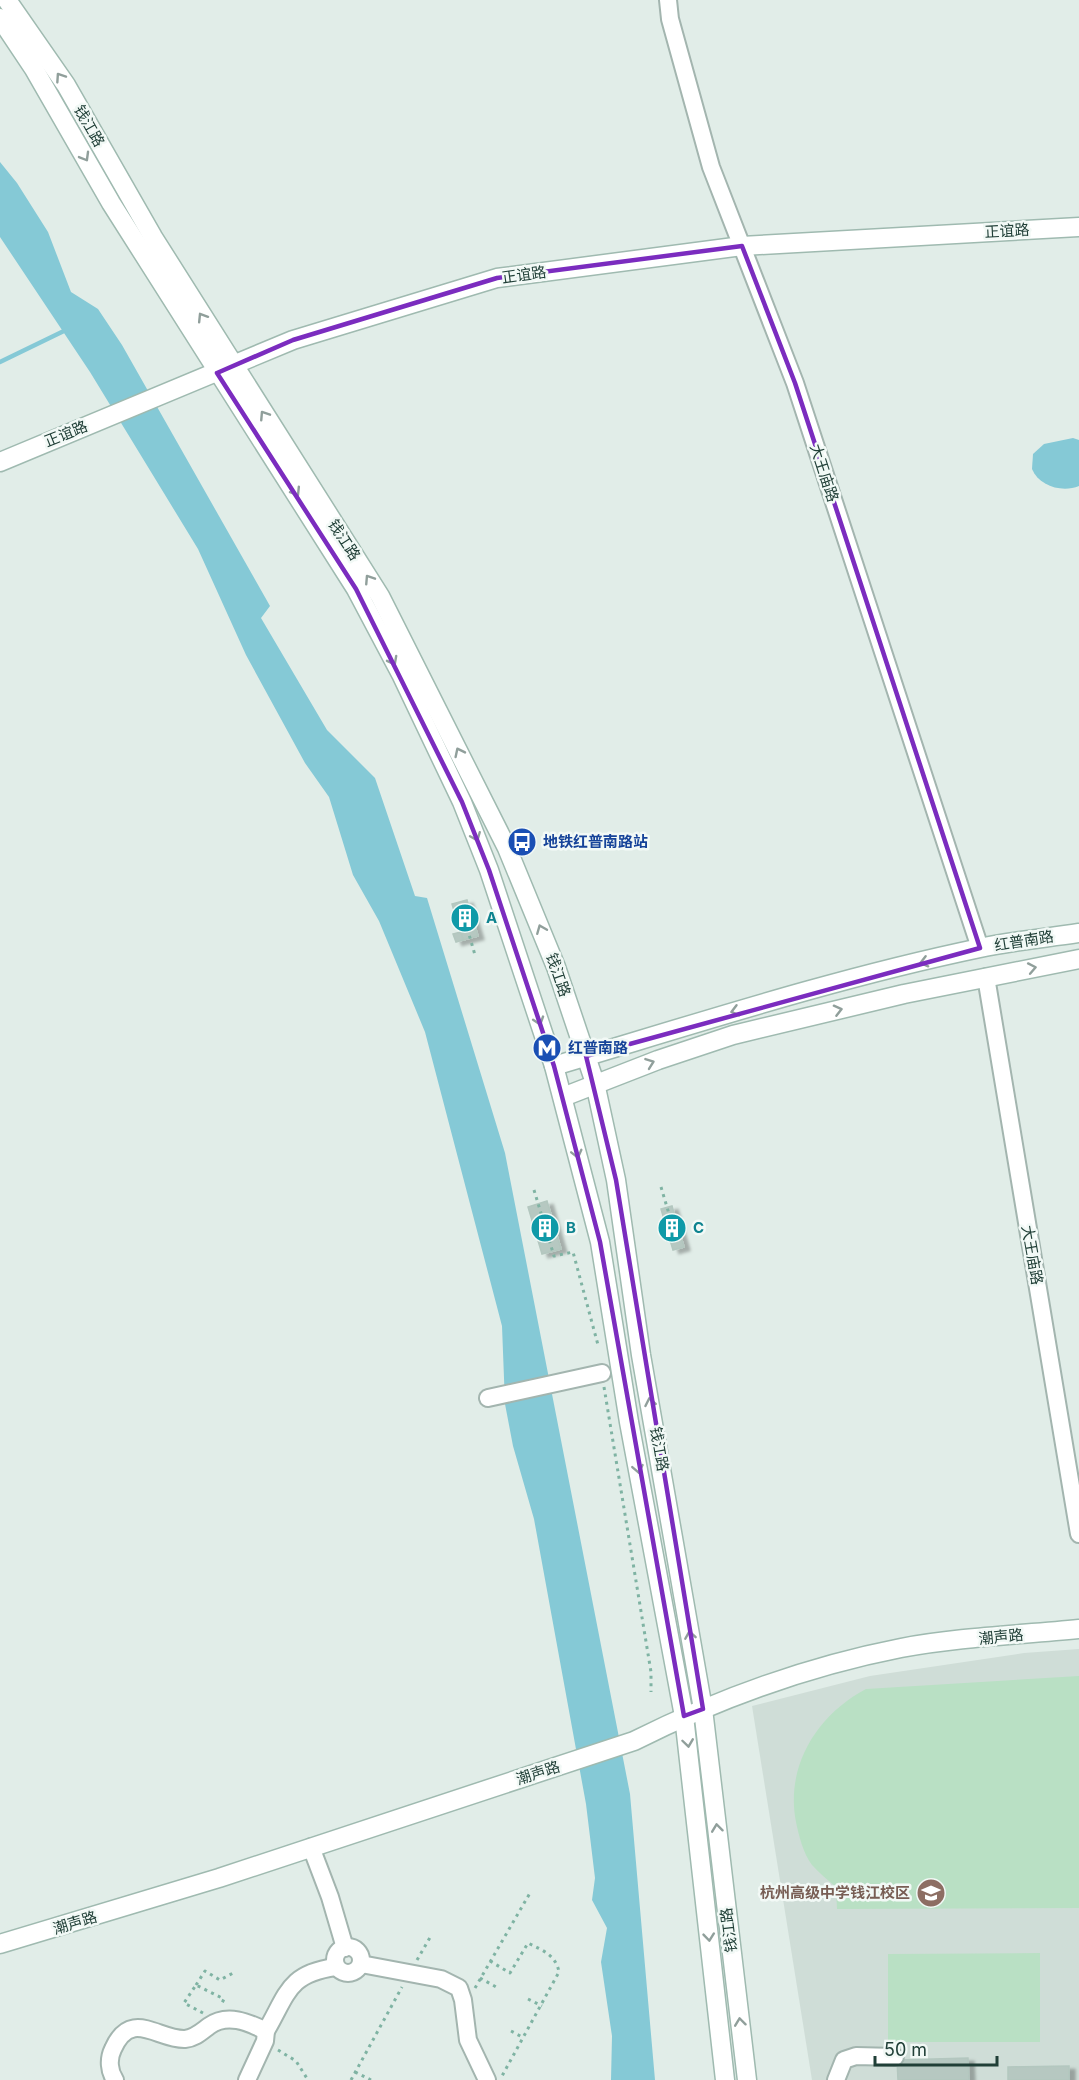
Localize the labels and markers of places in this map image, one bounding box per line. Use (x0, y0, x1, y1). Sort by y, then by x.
bus stop icon: 地铁红普南路站 (506, 826, 538, 858)
place label: 地铁红普南路站 (543, 832, 648, 851)
building icon: A (449, 902, 481, 934)
place label: A (486, 908, 497, 927)
metro station icon: 红普南路 (531, 1032, 563, 1064)
place label: 红普南路 (568, 1038, 628, 1057)
building icon: B (529, 1212, 561, 1244)
building icon: C (656, 1212, 688, 1244)
place label: B (566, 1218, 576, 1237)
place label: C (693, 1218, 704, 1237)
school or university icon: 杭州高级中学钱江校区 (915, 1877, 947, 1909)
place label: 杭州高级中学钱江校区 (760, 1883, 910, 1902)

